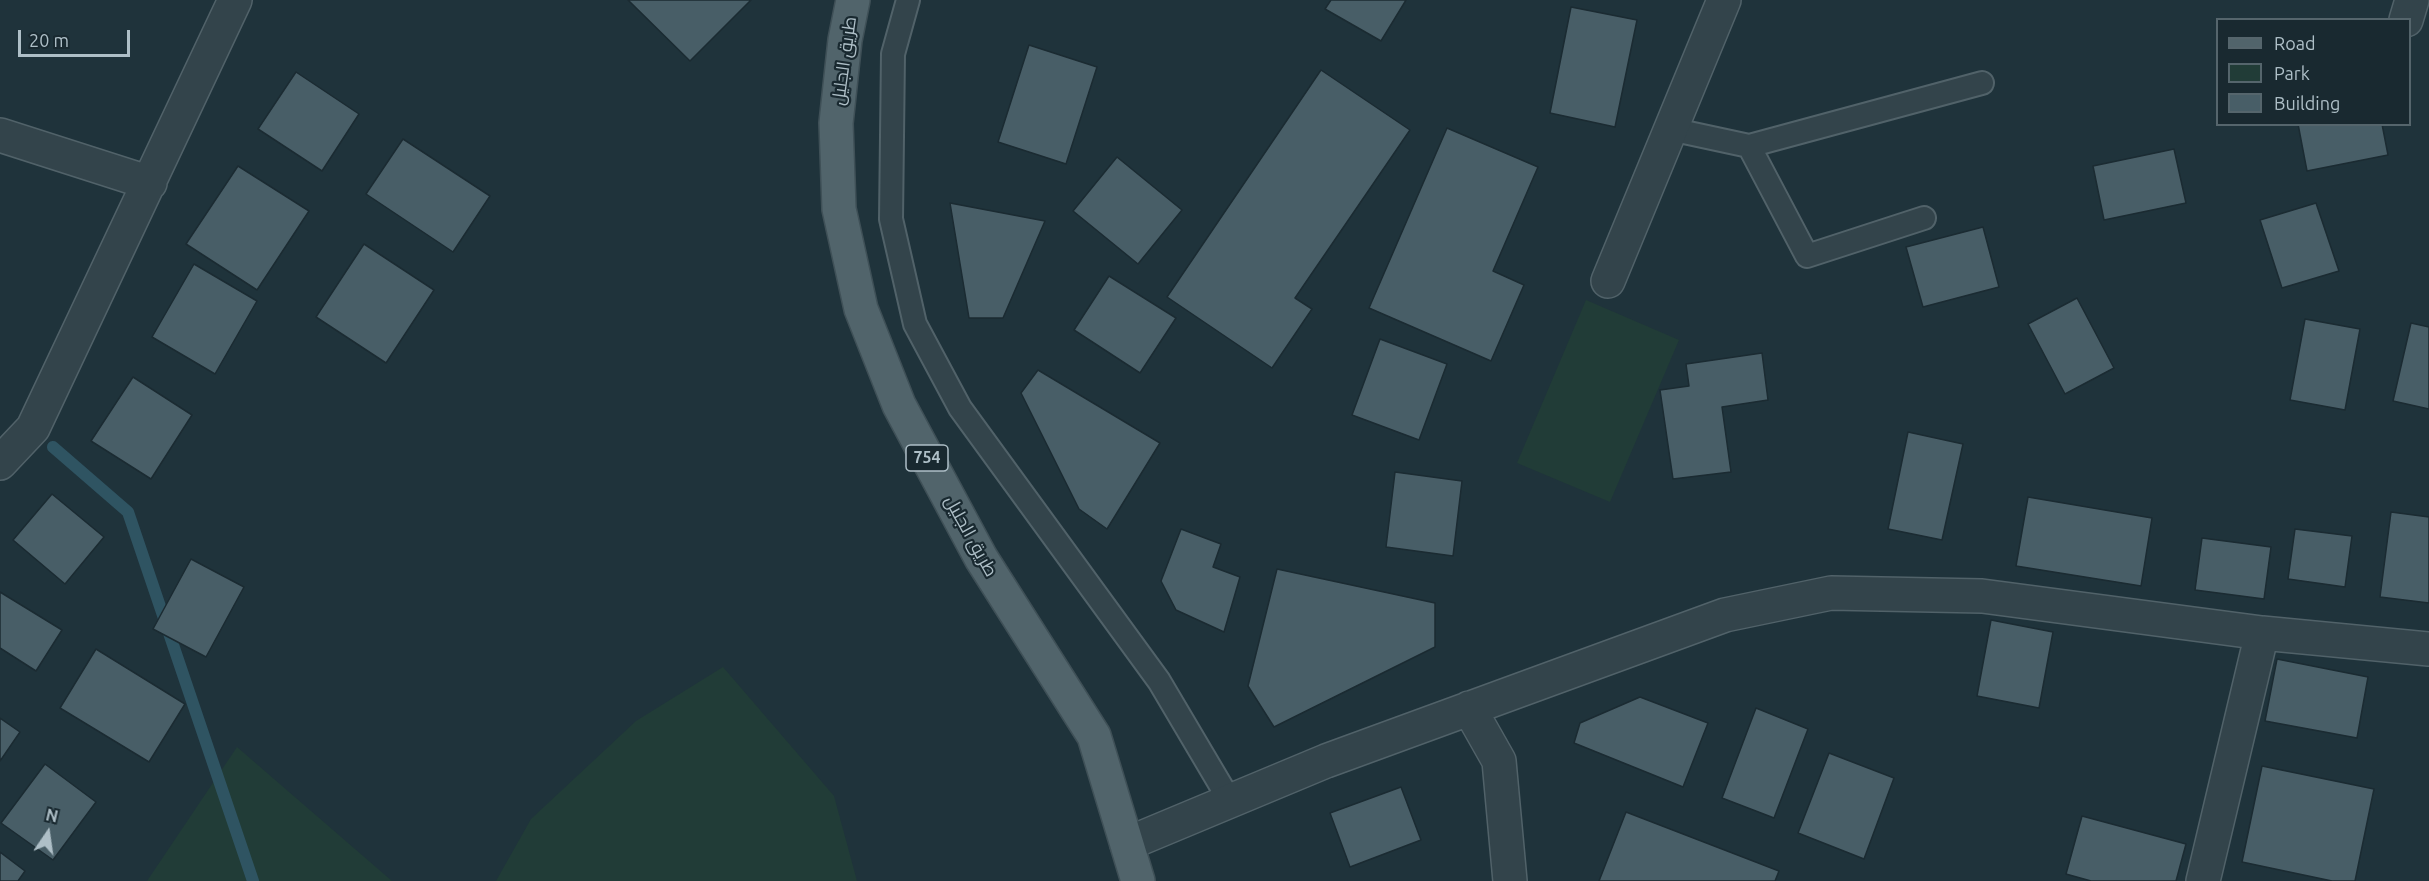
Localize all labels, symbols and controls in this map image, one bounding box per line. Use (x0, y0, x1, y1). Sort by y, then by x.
street label: طريق الجليل (827, 15, 861, 107)
scale bar (21, 18, 134, 56)
legend (2216, 18, 2411, 126)
text: 20 m (29, 30, 69, 50)
text: Road (2274, 33, 2316, 53)
text: Park (2274, 63, 2310, 83)
text: Building (2274, 93, 2340, 113)
road number: 754 (906, 445, 948, 471)
street label: طريق الجليل (940, 492, 1002, 580)
north arrow (18, 803, 78, 863)
text: N (44, 805, 60, 826)

